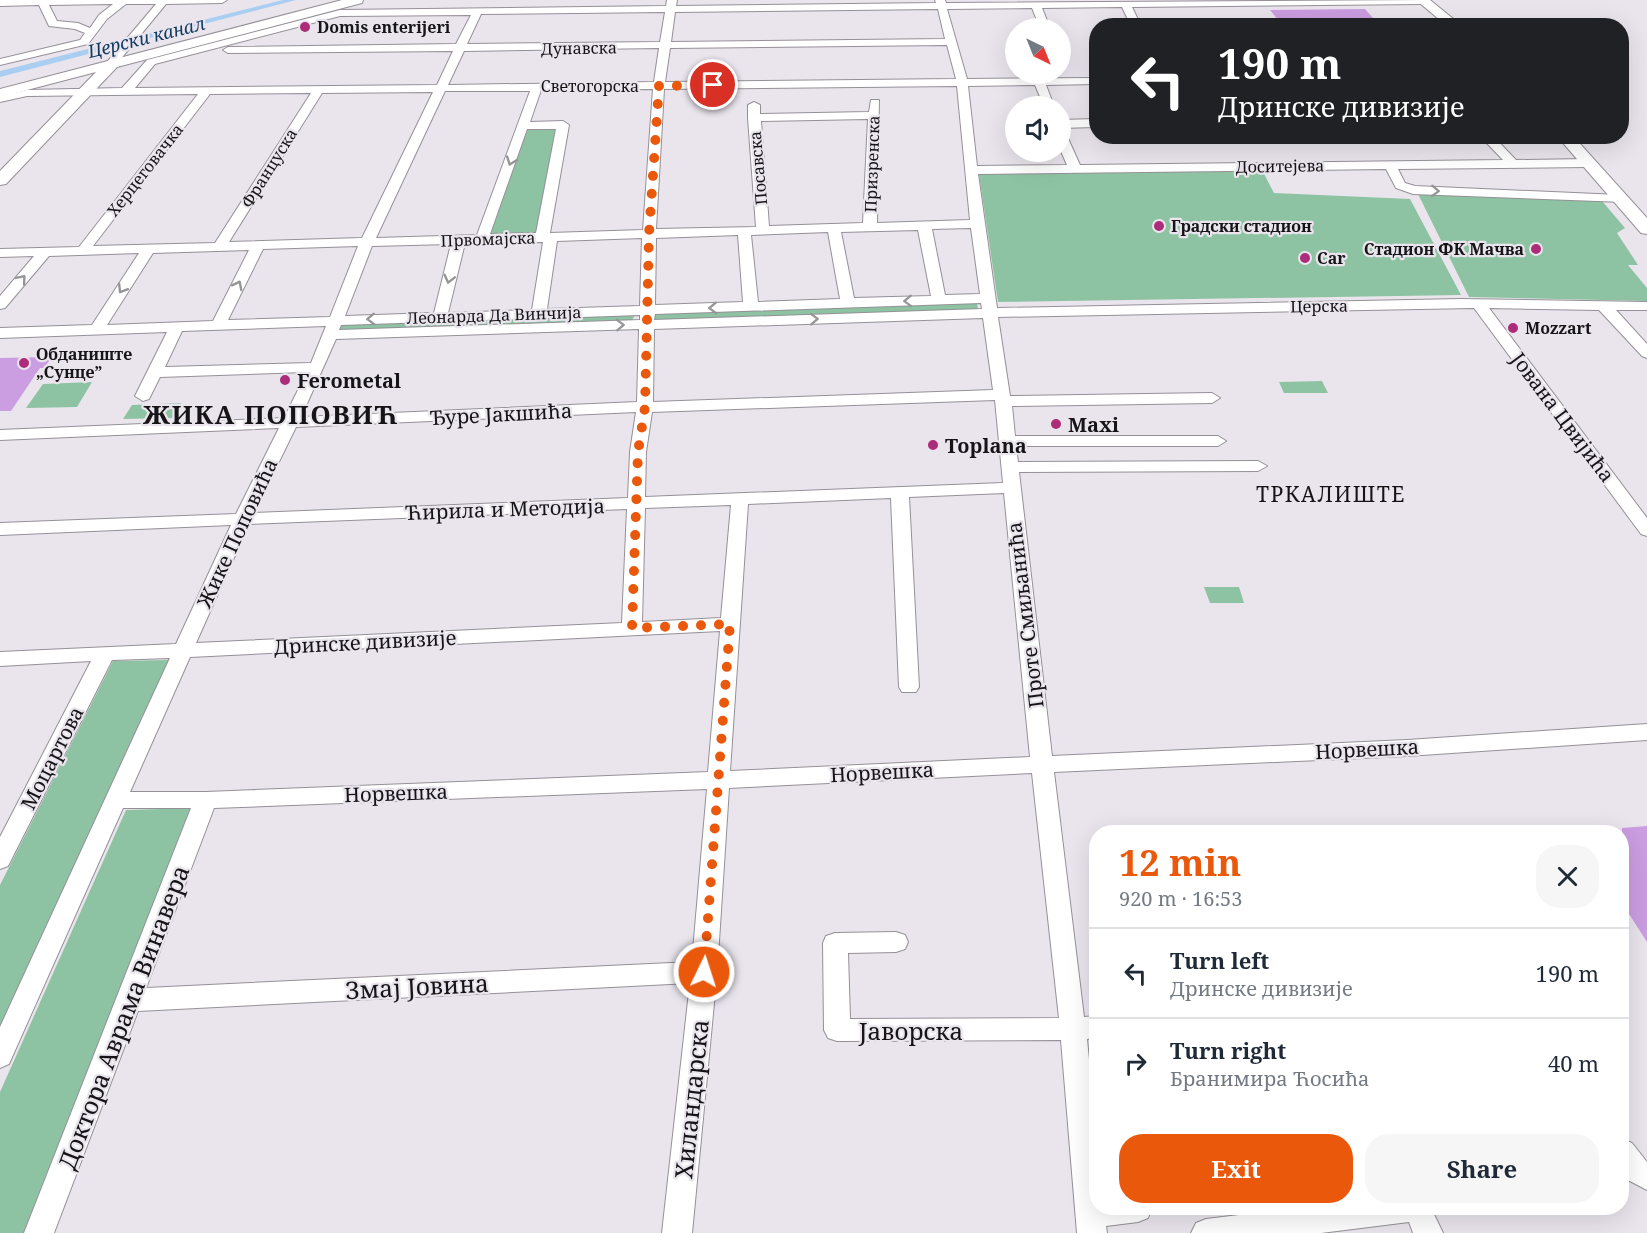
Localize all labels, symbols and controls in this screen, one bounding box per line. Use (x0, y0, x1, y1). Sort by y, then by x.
water label: Церски канал (84, 11, 208, 63)
place label: Domis enterijeri (317, 16, 451, 38)
north arrow (1005, 18, 1071, 84)
map controls (1005, 18, 1071, 162)
marker: Domis enterijeri (298, 20, 312, 34)
text: 190 m (1218, 34, 1342, 91)
street label: Дунавска (541, 36, 617, 60)
icon: left (1119, 42, 1197, 120)
pin (687, 59, 738, 110)
icon: arrive (696, 68, 729, 101)
street label: Светогорска (541, 75, 639, 97)
text: Дринске дивизије (1218, 88, 1465, 125)
button: sound (1005, 96, 1071, 162)
street label: Призренска (859, 115, 885, 213)
street label: Херцеговачка (102, 119, 188, 221)
street label: Француска (236, 124, 302, 212)
street label: Посавска (744, 130, 772, 206)
street label: Доситејева (1236, 154, 1324, 178)
one-way arrow (505, 156, 518, 166)
one-way arrow (1430, 185, 1439, 197)
place label: Градски стадион (1171, 215, 1312, 237)
marker: Градски стадион (1152, 219, 1166, 233)
street label: Првомајска (440, 226, 536, 252)
place label: Стадион ФК Мачва (1364, 238, 1524, 260)
marker: Стадион ФК Мачва (1529, 242, 1543, 256)
place label: Car (1317, 247, 1346, 269)
marker: Car (1298, 251, 1312, 265)
one-way arrow (444, 273, 457, 283)
one-way arrow (15, 275, 26, 286)
one-way arrow (231, 281, 242, 292)
one-way arrow (118, 283, 130, 293)
one-way arrow (903, 294, 912, 307)
street label: Церска (1290, 294, 1348, 318)
street label: Леонарда Да Винчија (406, 301, 582, 329)
one-way arrow (708, 301, 717, 314)
one-way arrow (367, 313, 376, 325)
one-way arrow (810, 313, 819, 325)
place label: Mozzart (1525, 317, 1592, 339)
one-way arrow (615, 319, 624, 332)
marker: Mozzart (1506, 321, 1520, 335)
place label: Обданиште „Сунце” (36, 343, 132, 383)
street label: Јована Цвијића (1505, 346, 1621, 487)
marker: Обданиште „Сунце” (17, 356, 31, 370)
place label: Ferometal (297, 367, 401, 394)
marker: Ferometal (278, 373, 292, 387)
district label: ЖИКА ПОПОВИЋ (143, 396, 399, 432)
street label: Ђуре Јакшића (429, 397, 573, 431)
place label: Maxi (1068, 411, 1119, 438)
marker: Maxi (1049, 417, 1063, 431)
place label: Toplana (945, 432, 1027, 459)
marker: Toplana (926, 438, 940, 452)
street label: Жике Поповића (190, 454, 283, 613)
district label: ТРКАЛИШТЕ (1256, 480, 1406, 508)
street label: Ћирила и Методија (405, 492, 605, 526)
street label: Проте Смиљанића (1000, 520, 1050, 710)
street label: Дринске дивизије (273, 624, 457, 660)
street label: Моцартова (14, 702, 90, 814)
street label: Норвешка (1314, 733, 1420, 765)
street label: Норвешка (829, 756, 935, 788)
street label: Норвешка (344, 778, 448, 808)
text: 12 min (1119, 838, 1241, 887)
button: close (1536, 845, 1599, 908)
street label: Доктора Аврама Винавера (50, 860, 196, 1174)
text: 920 m · 16:53 (1119, 885, 1242, 912)
position arrow (672, 940, 736, 1004)
text: Turn left (1170, 945, 1269, 975)
icon: left (1119, 957, 1152, 990)
text: 190 m (1536, 958, 1599, 988)
street label: Змај Јовина (344, 966, 490, 1006)
text: Дринске дивизије (1170, 975, 1353, 1002)
street label: Јаворска (858, 1014, 963, 1047)
street label: Хиландарска (666, 1018, 716, 1180)
text: Turn right (1170, 1035, 1286, 1065)
icon: right (1119, 1047, 1152, 1080)
text: 40 m (1548, 1048, 1599, 1078)
text: Бранимира Ћосића (1170, 1065, 1369, 1092)
button: Exit (1119, 1134, 1353, 1203)
button: Share (1365, 1134, 1599, 1203)

